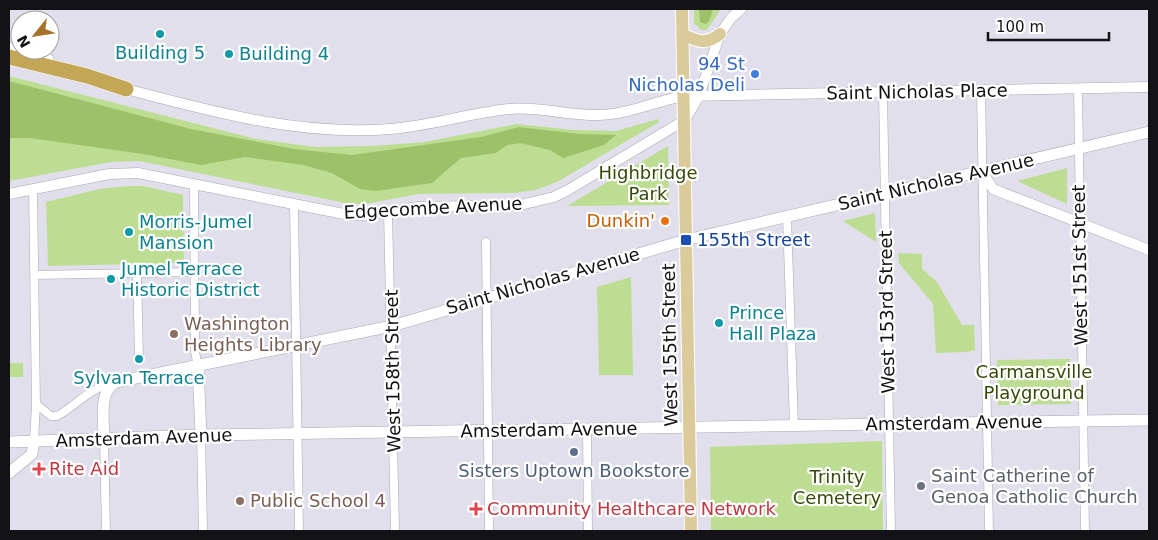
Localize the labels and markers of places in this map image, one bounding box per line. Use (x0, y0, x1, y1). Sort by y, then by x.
marker: Building 5 (154, 28, 166, 40)
place label: Building 5 (115, 42, 205, 63)
place label: Building 4 (239, 43, 329, 64)
marker: Building 4 (223, 48, 235, 60)
place label: 94 St Nicholas Deli (628, 53, 745, 95)
marker: 94 St Nicholas Deli (749, 68, 761, 80)
place label: Dunkin' (587, 210, 655, 231)
place label: Morris-Jumel Mansion (139, 211, 252, 253)
marker: Dunkin' (659, 215, 671, 227)
marker: Morris-Jumel Mansion (123, 226, 135, 238)
place label: 155th Street (697, 229, 810, 250)
marker: 155th Street (679, 233, 693, 247)
place label: Jumel Terrace Historic District (120, 258, 260, 300)
marker: Jumel Terrace Historic District (105, 273, 117, 285)
place label: Prince Hall Plaza (729, 302, 817, 344)
place label: Washington Heights Library (184, 313, 322, 355)
marker: Prince Hall Plaza (713, 317, 725, 329)
marker: Washington Heights Library (168, 328, 180, 340)
marker: Sylvan Terrace (133, 353, 145, 365)
place label: Sylvan Terrace (73, 367, 205, 388)
marker: Sisters Uptown Bookstore (568, 446, 580, 458)
place label: Rite Aid (49, 458, 119, 479)
place label: Sisters Uptown Bookstore (458, 460, 690, 481)
marker: Rite Aid (33, 463, 45, 475)
place label: Saint Catherine of Genoa Catholic Church (931, 465, 1138, 507)
marker: Saint Catherine of Genoa Catholic Church (915, 480, 927, 492)
place label: Public School 4 (250, 490, 386, 511)
marker: Public School 4 (234, 495, 246, 507)
place label: Community Healthcare Network (487, 498, 776, 519)
marker: Community Healthcare Network (469, 502, 483, 516)

